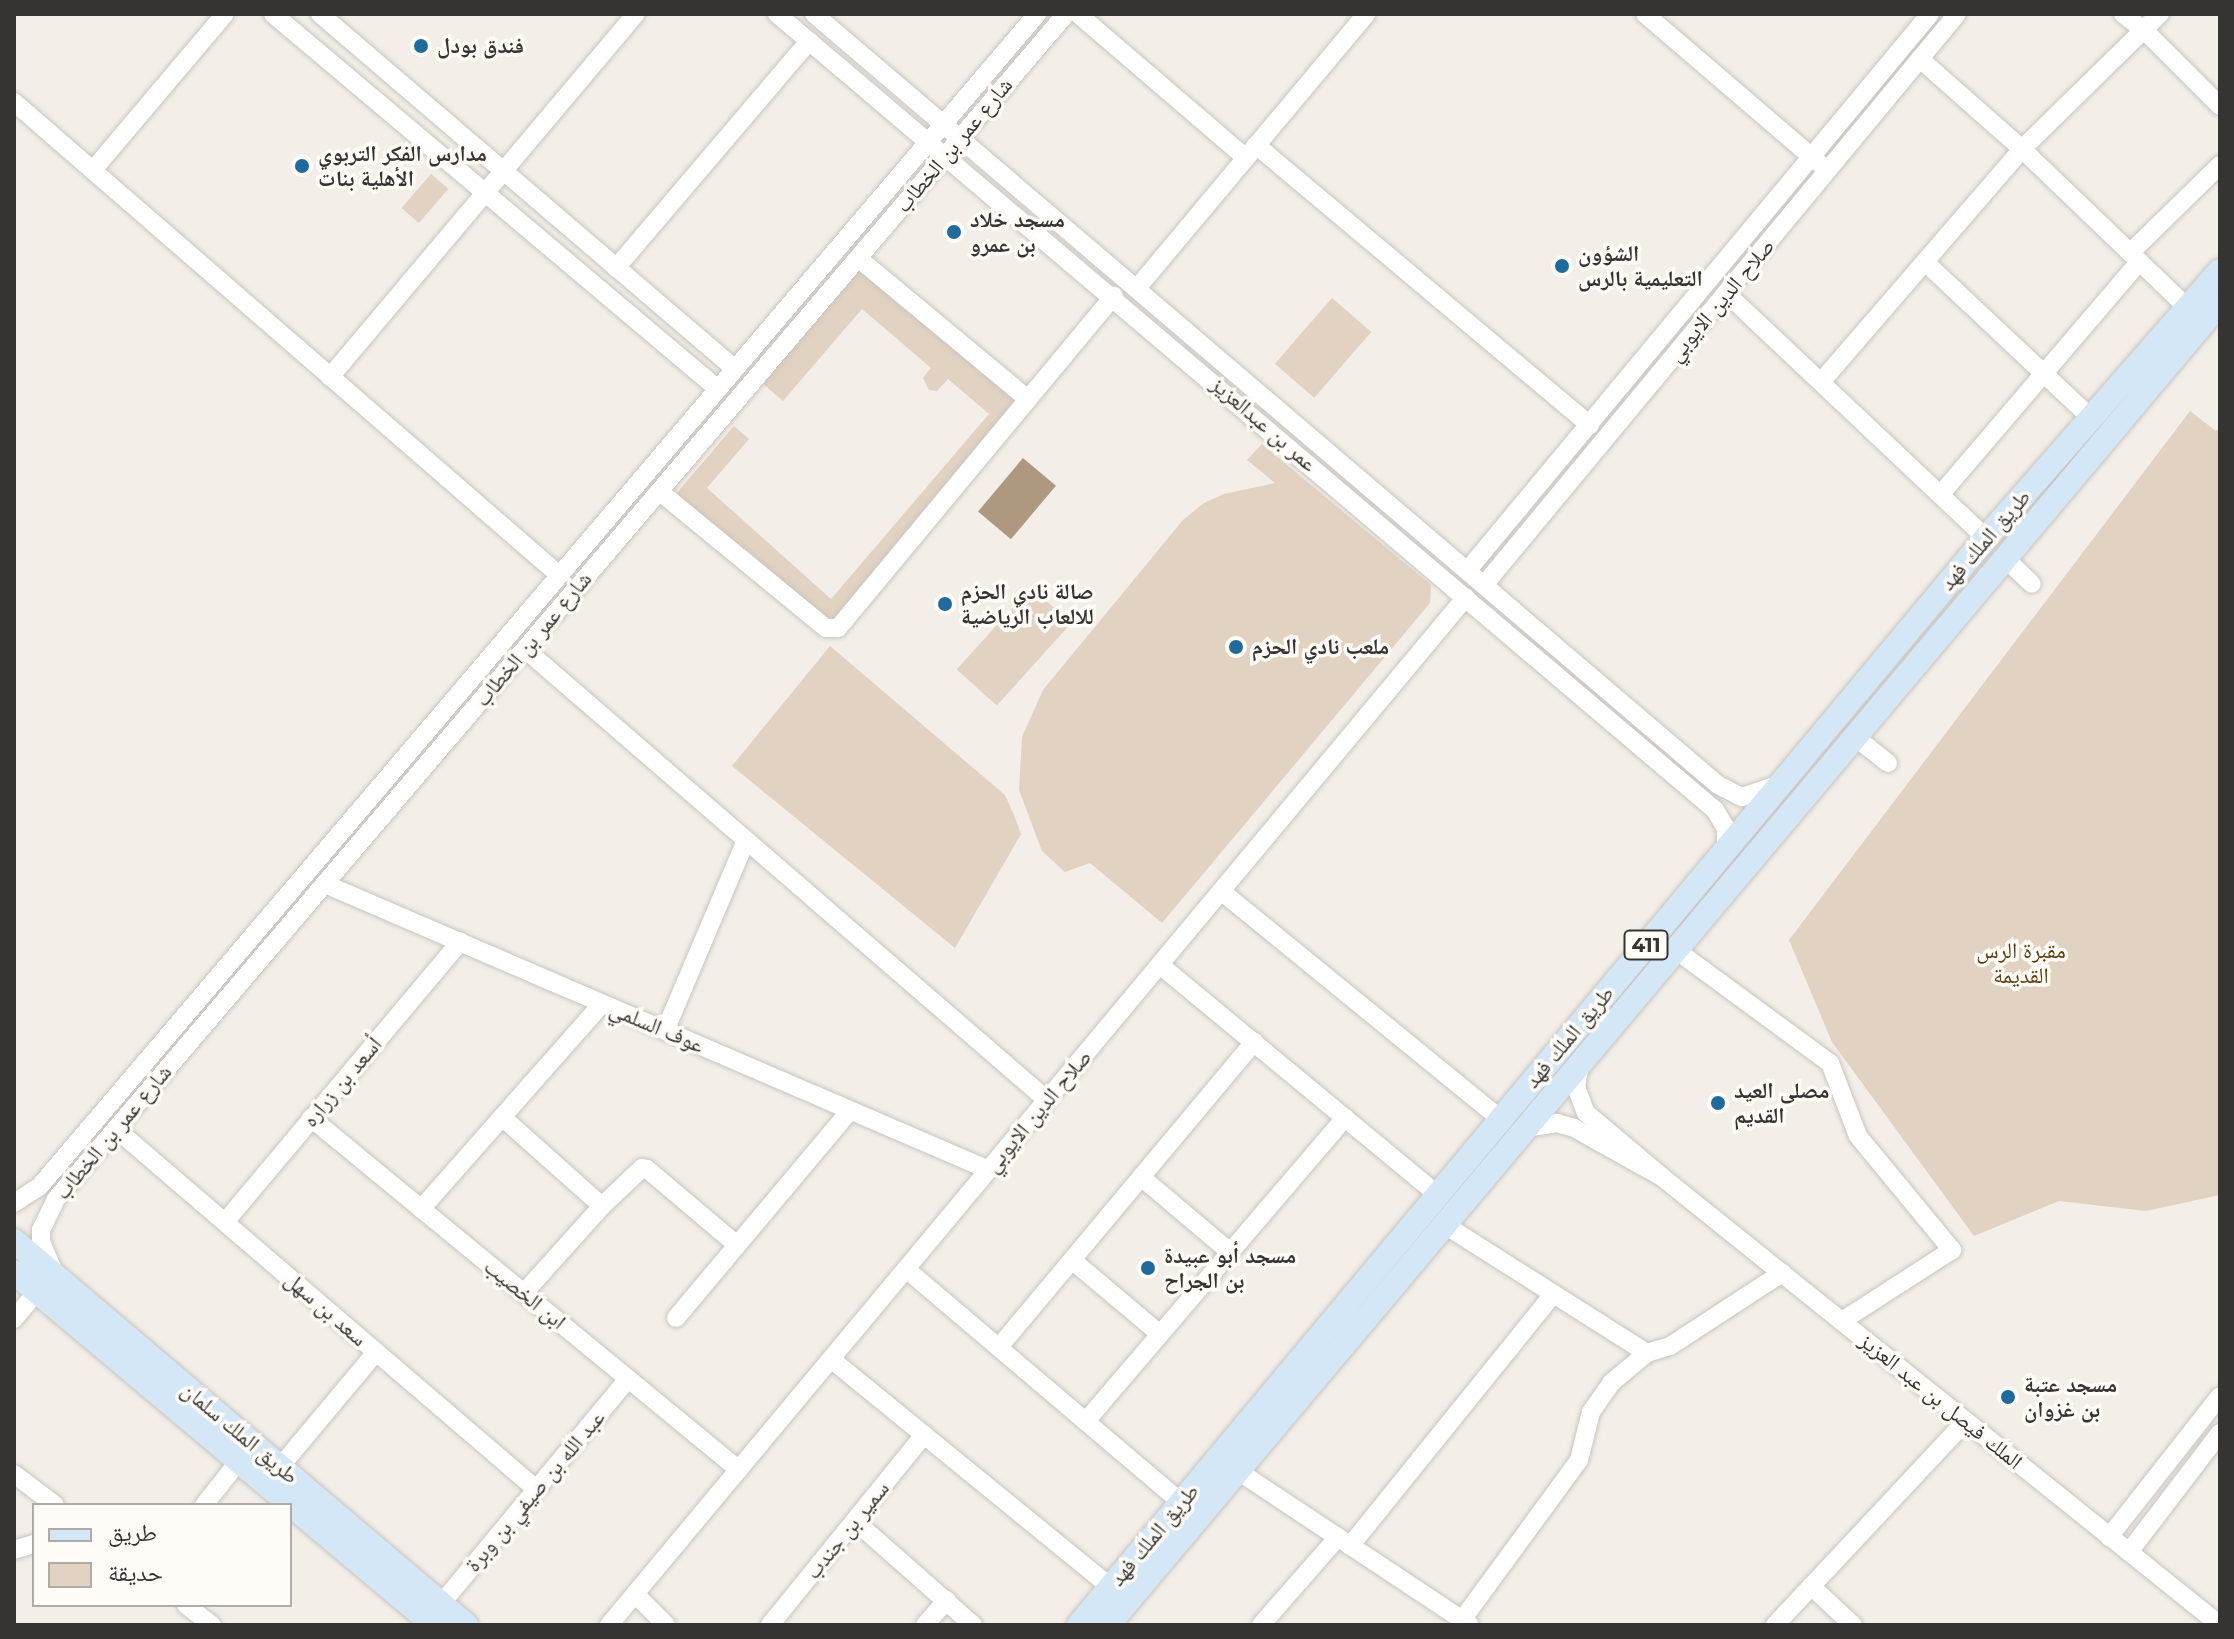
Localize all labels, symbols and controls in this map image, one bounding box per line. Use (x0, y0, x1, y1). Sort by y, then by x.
place label: فندق بودل (437, 33, 524, 59)
marker: فندق بودل (412, 37, 430, 55)
street label: شارع عمر بن الخطاب (890, 72, 1018, 218)
place label: مدارس الفكر التربوي الأهلية بنات (318, 140, 487, 192)
marker: مدارس الفكر التربوي الأهلية بنات (293, 157, 311, 175)
place label: مسجد خلاد بن عمرو (970, 206, 1065, 258)
marker: مسجد خلاد بن عمرو (945, 223, 963, 241)
street label: صلاح الدين الايوبي (1662, 233, 1780, 367)
place label: الشؤون التعليمية بالرس (1578, 240, 1703, 292)
marker: الشؤون التعليمية بالرس (1553, 257, 1571, 275)
street label: عمر بن عبدالعزيز (1206, 371, 1322, 477)
street label: طريق الملك فهد (1934, 484, 2036, 596)
street label: شارع عمر بن الخطاب (469, 566, 597, 712)
place label: صالة نادي الحزم للالعاب الرياضية (961, 578, 1094, 630)
marker: صالة نادي الحزم للالعاب الرياضية (936, 595, 954, 613)
place label: ملعب نادي الحزم (1252, 634, 1389, 660)
marker: ملعب نادي الحزم (1227, 638, 1245, 656)
road number: 411 (1622, 929, 1670, 961)
park label: مقبرة الرس القديمة (1976, 937, 2066, 988)
street label: طريق الملك فهد (1519, 981, 1619, 1093)
street label: عوف السلمي (606, 995, 708, 1059)
street label: أسعد بن زراره (297, 1032, 387, 1132)
street label: صلاح الدين الايوبي (979, 1044, 1097, 1178)
street label: شارع عمر بن الخطاب (49, 1059, 177, 1205)
place label: مصلى العيد القديم (1734, 1077, 1829, 1128)
marker: مصلى العيد القديم (1709, 1094, 1727, 1112)
place label: مسجد أبو عبيدة بن الجراح (1164, 1242, 1296, 1294)
street label: ابن الخصيب (479, 1253, 571, 1335)
marker: مسجد أبو عبيدة بن الجراح (1139, 1259, 1157, 1277)
street label: سعد بن سهل (279, 1266, 373, 1352)
street label: الملك فيصل بن عبد العزيز (1854, 1327, 2028, 1475)
place label: مسجد عتبة بن غزوان (2024, 1371, 2117, 1422)
street label: طريق الملك سلمان (176, 1376, 304, 1490)
marker: مسجد عتبة بن غزوان (1999, 1388, 2017, 1406)
street label: عبد الله بن صيفي بن وبرة (460, 1405, 610, 1577)
street label: سمير بن جندب (799, 1476, 895, 1584)
street label: طريق الملك فهد (1104, 1479, 1204, 1591)
legend (32, 1503, 292, 1607)
text: طريق (108, 1518, 157, 1547)
text: حديقة (108, 1558, 163, 1587)

